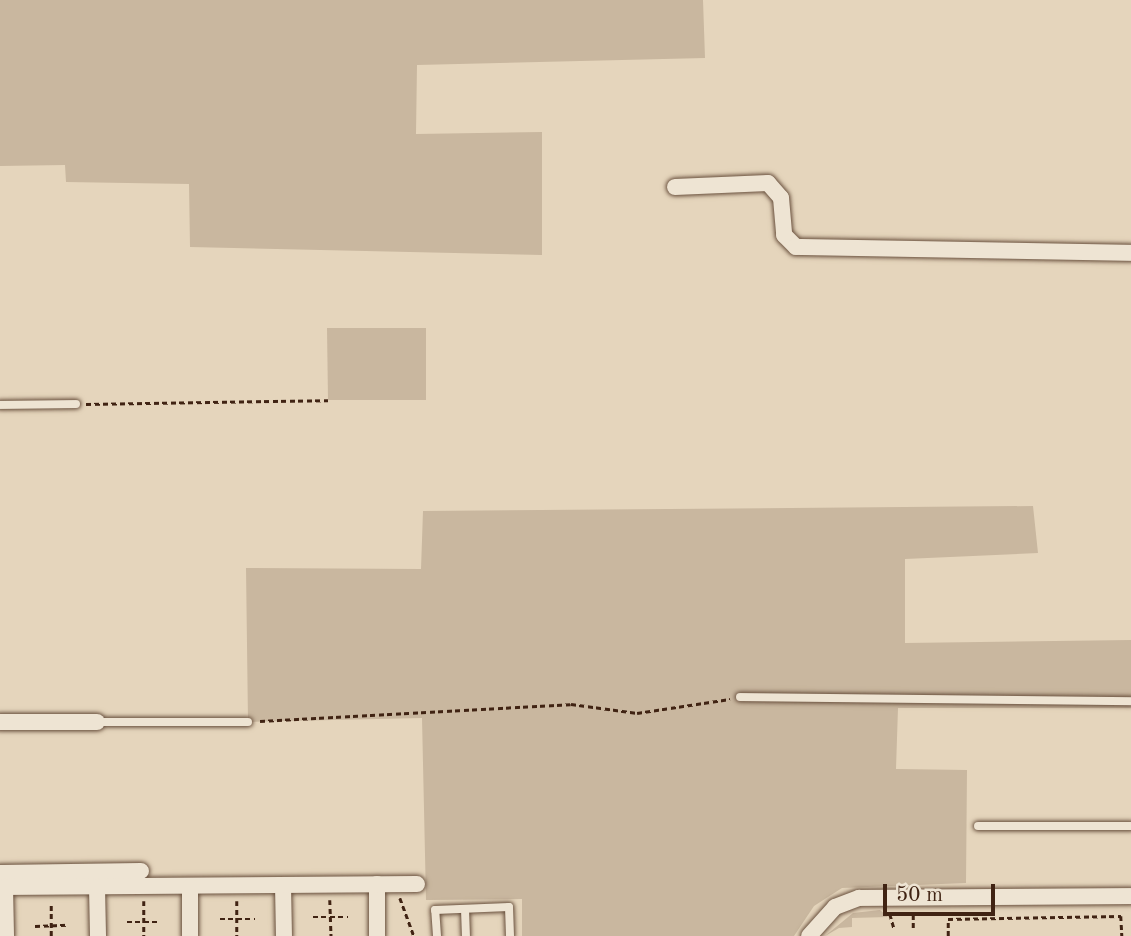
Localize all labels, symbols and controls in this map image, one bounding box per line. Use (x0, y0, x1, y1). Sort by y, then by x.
scale bar (886, 870, 998, 914)
text: 50 m (896, 885, 943, 906)

